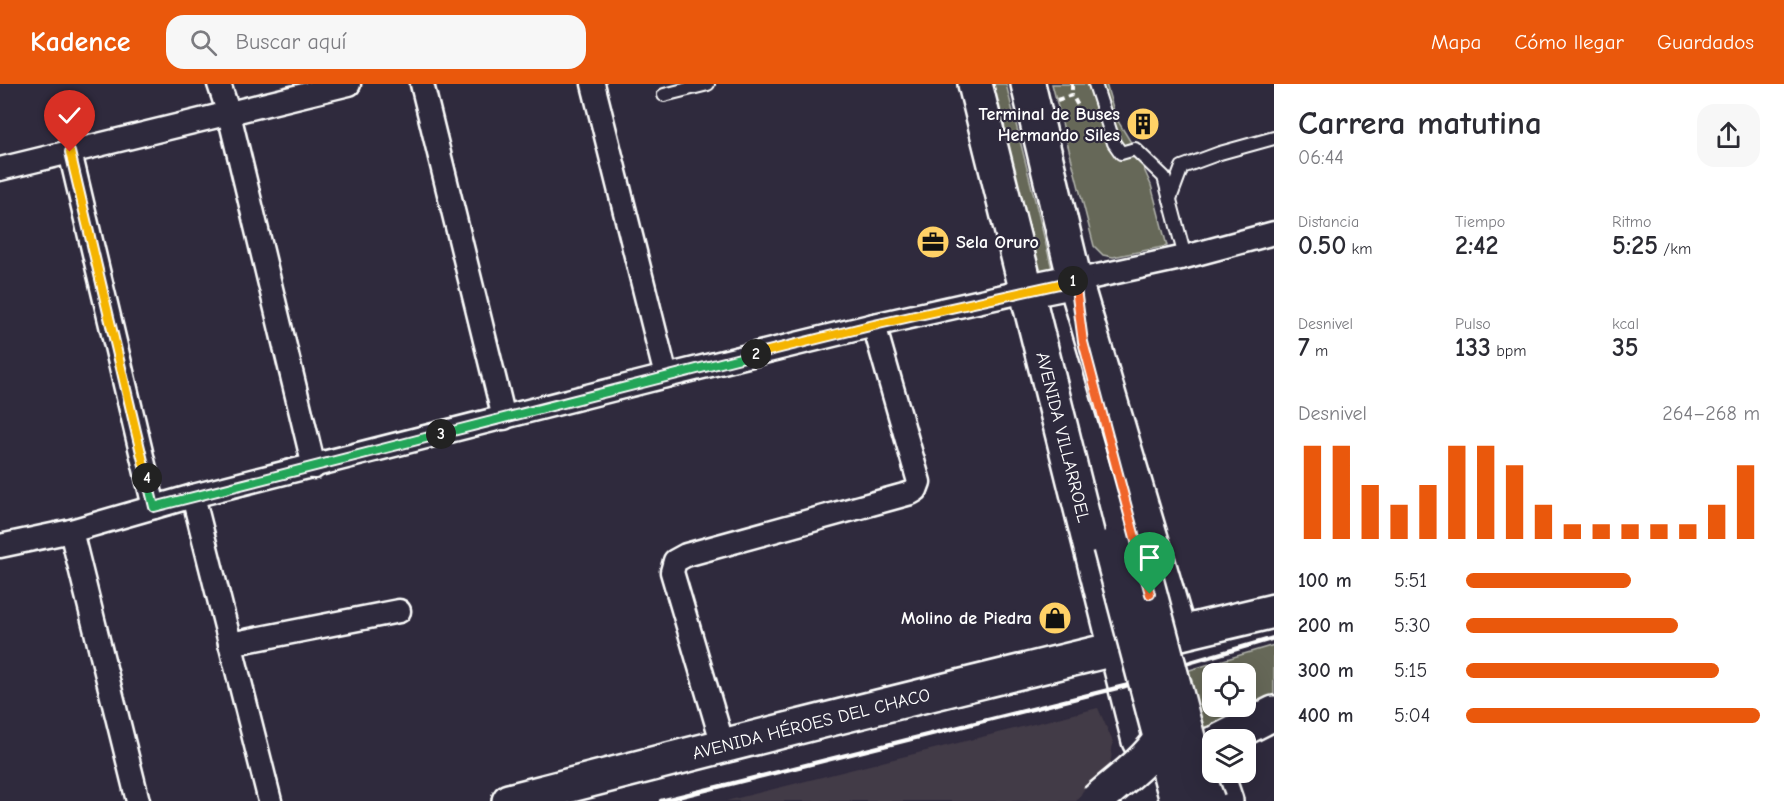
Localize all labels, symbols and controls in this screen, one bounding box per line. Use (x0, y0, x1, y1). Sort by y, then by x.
search box (166, 15, 586, 69)
text: Kadence (30, 26, 130, 58)
icon: search (187, 26, 220, 59)
text: Buscar aquí (235, 29, 346, 55)
text: Mapa (1431, 30, 1481, 54)
text: Cómo llegar (1514, 30, 1624, 54)
text: Guardados (1657, 30, 1754, 54)
pin (44, 90, 95, 152)
icon: check (53, 99, 86, 132)
place label: Terminal de Buses Hermando Siles (979, 104, 1120, 146)
text: Carrera matutina (1298, 104, 1542, 142)
button: share (1697, 104, 1760, 167)
building icon: Terminal de Buses Hermando Siles (1125, 106, 1161, 142)
text: 06:44 (1298, 146, 1344, 169)
text: Distancia (1298, 213, 1359, 231)
text: Tiempo (1455, 213, 1505, 231)
text: Ritmo (1612, 213, 1651, 231)
office icon: Sela Oruro (915, 224, 951, 260)
text: 0.50 (1298, 231, 1346, 261)
text: 2:42 (1455, 231, 1498, 261)
text: 5:25 (1612, 231, 1658, 261)
place label: Sela Oruro (956, 232, 1039, 253)
text: km (1346, 240, 1373, 258)
text: /km (1658, 240, 1691, 258)
pin: 1 (1058, 266, 1088, 296)
text: 1 (1070, 272, 1076, 290)
text: Desnivel (1298, 315, 1353, 333)
text: Pulso (1455, 315, 1491, 333)
text: kcal (1612, 315, 1639, 333)
text: 7 (1298, 333, 1310, 363)
text: 133 (1455, 333, 1491, 363)
text: 35 (1612, 333, 1639, 363)
pin: 2 (741, 339, 771, 369)
text: m (1310, 342, 1328, 360)
text: bpm (1491, 342, 1527, 360)
text: 2 (752, 345, 760, 363)
street label: AVENIDA VILLARROEL (1032, 350, 1095, 525)
text: Desnivel (1298, 402, 1367, 425)
text: 264–268 m (1662, 402, 1760, 425)
pin: 3 (426, 419, 456, 449)
text: 3 (437, 425, 445, 443)
pin: 4 (132, 463, 162, 493)
text: 4 (143, 469, 151, 487)
pin (1124, 532, 1175, 594)
icon: arrive (1133, 541, 1166, 574)
text: 100 m (1298, 569, 1352, 592)
text: 5:51 (1394, 569, 1427, 592)
shop icon: Molino de Piedra (1037, 600, 1073, 636)
place label: Molino de Piedra (901, 608, 1032, 629)
text: 200 m (1298, 614, 1354, 637)
text: 5:30 (1394, 614, 1431, 637)
text: 300 m (1298, 659, 1354, 682)
text: 5:15 (1394, 659, 1427, 682)
map controls (1202, 663, 1256, 783)
button: locate (1202, 663, 1256, 717)
street label: AVENIDA HÉROES DEL CHACO (690, 684, 932, 764)
text: 400 m (1298, 704, 1353, 727)
text: 5:04 (1394, 704, 1430, 727)
button: layers (1202, 729, 1256, 783)

